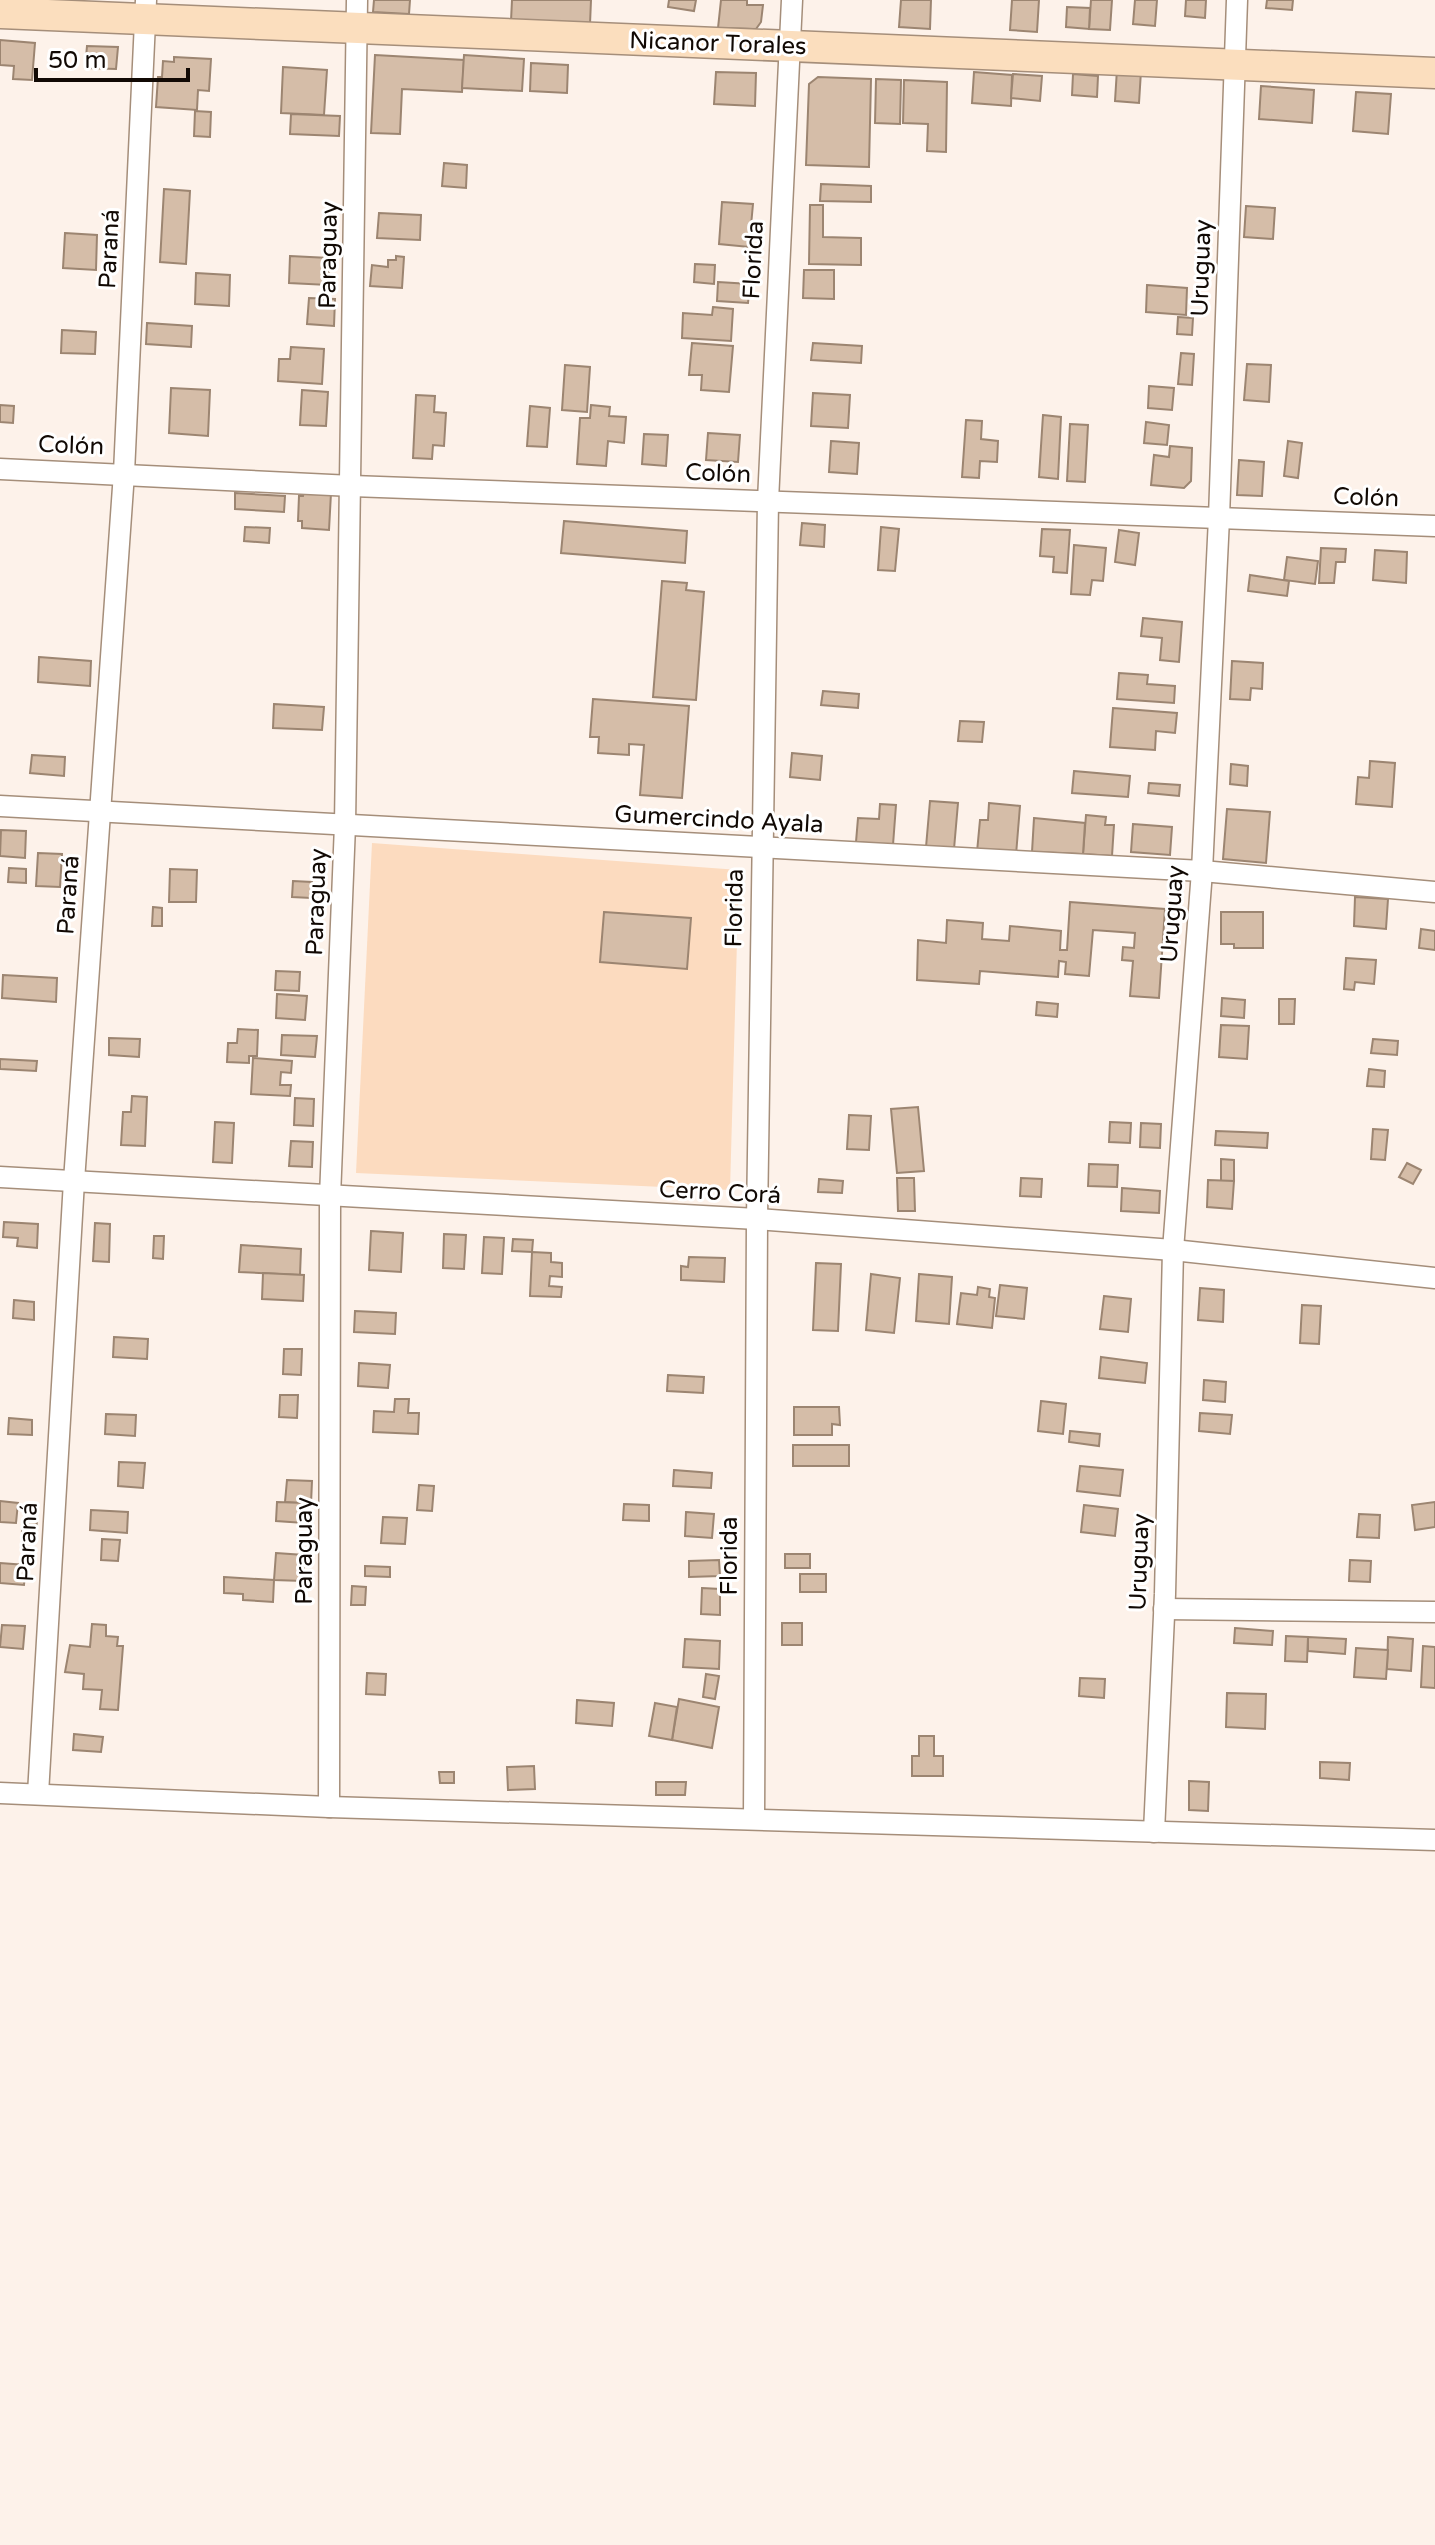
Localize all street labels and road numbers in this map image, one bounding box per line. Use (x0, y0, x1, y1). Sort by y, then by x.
street label: Nicanor Torales (629, 26, 807, 61)
street label: Paraguay (313, 201, 344, 309)
street label: Paraná (93, 208, 126, 290)
street label: Uruguay (1185, 219, 1218, 317)
street label: Florida (737, 220, 770, 300)
street label: Colón (37, 430, 105, 461)
street label: Colón (684, 458, 752, 489)
street label: Colón (1332, 482, 1400, 513)
street label: Gumercindo Ayala (614, 800, 824, 839)
street label: Paraguay (300, 848, 333, 956)
street label: Paraná (51, 854, 86, 936)
street label: Uruguay (1155, 864, 1190, 964)
street label: Florida (719, 868, 750, 948)
street label: Cerro Corá (658, 1175, 782, 1210)
street label: Paraguay (290, 1497, 319, 1605)
street label: Paraná (11, 1501, 44, 1583)
street label: Uruguay (1123, 1513, 1156, 1611)
street label: Florida (715, 1517, 744, 1595)

